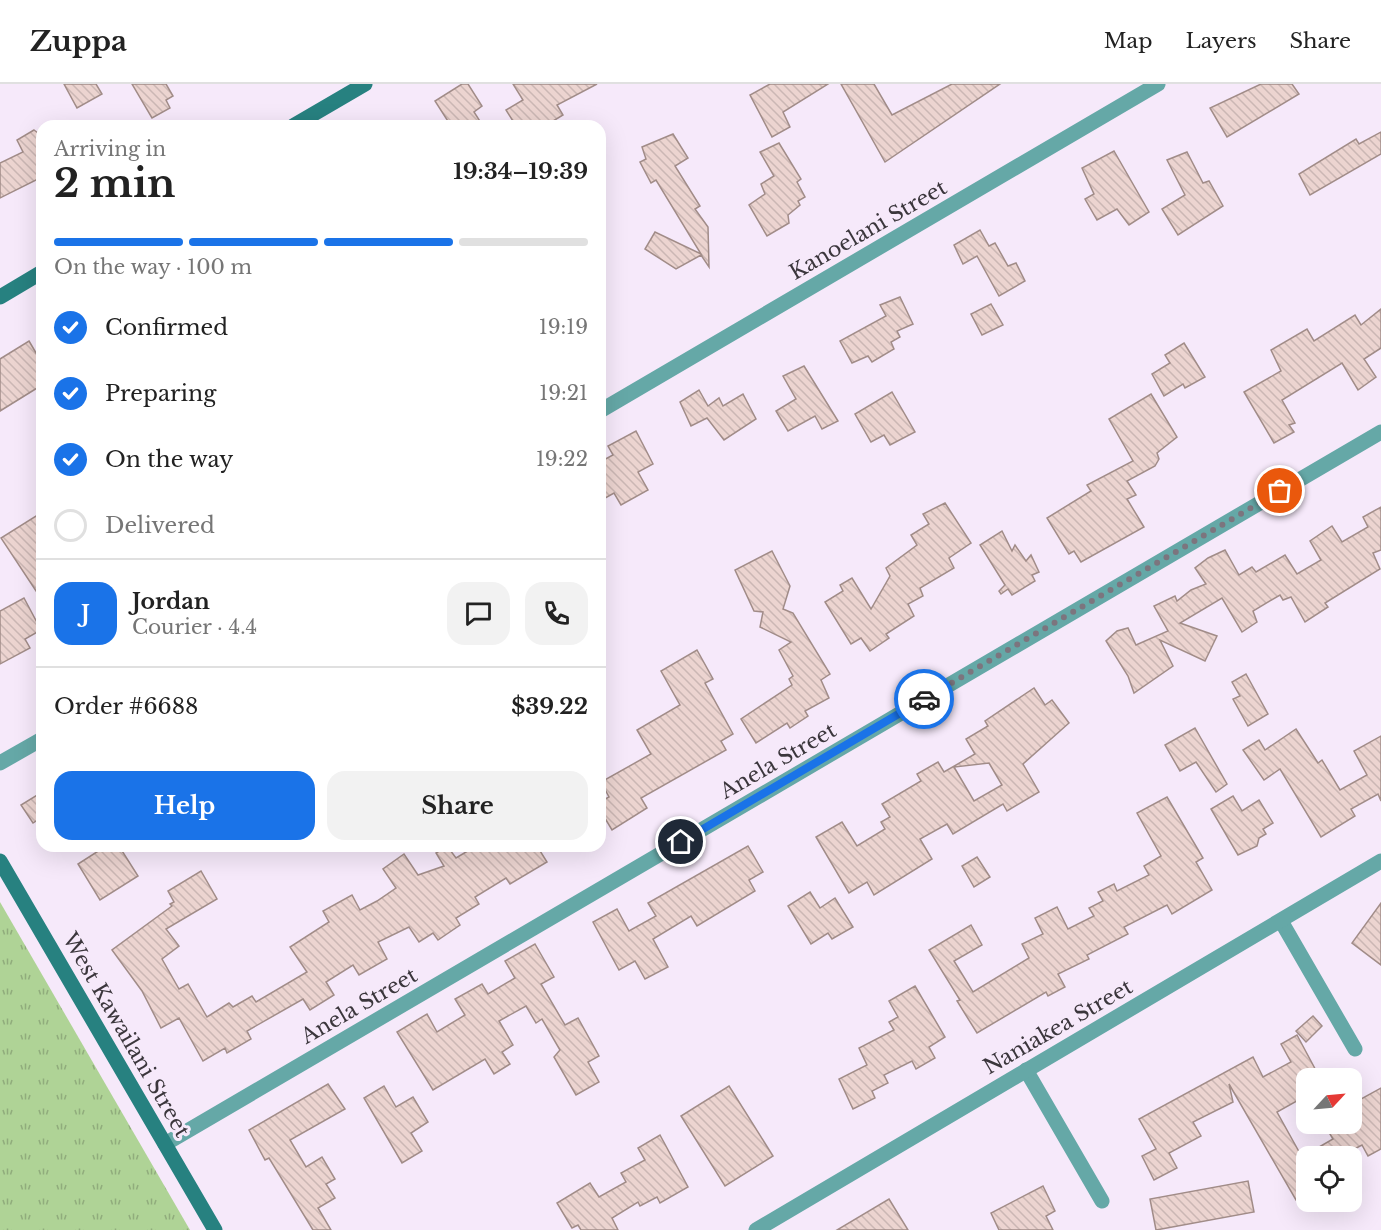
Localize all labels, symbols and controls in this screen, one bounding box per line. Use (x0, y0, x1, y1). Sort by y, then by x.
text: Zuppa (30, 24, 127, 59)
text: Map (1104, 28, 1153, 54)
text: Layers (1186, 28, 1257, 54)
text: Share (1290, 28, 1351, 54)
text: Arriving in (54, 137, 166, 161)
text: 19:34–19:39 (453, 158, 588, 185)
text: 2 min (54, 159, 175, 208)
street label: Kanoelani Street (785, 174, 951, 286)
text: On the way · 100 m (54, 255, 252, 279)
icon: check (54, 311, 87, 344)
text: Confirmed (105, 314, 228, 341)
text: 19:19 (539, 315, 588, 339)
icon: check (54, 377, 87, 410)
text: Preparing (105, 380, 216, 407)
text: 19:21 (539, 381, 588, 405)
icon: check (54, 443, 87, 476)
text: On the way (105, 446, 233, 473)
text: 19:22 (536, 447, 588, 471)
pin (1254, 465, 1305, 516)
icon: bag (1263, 474, 1296, 507)
text: Delivered (105, 512, 215, 539)
button: chat (447, 582, 510, 645)
button: phone (525, 582, 588, 645)
text: Jordan (132, 588, 210, 615)
text: J (81, 600, 90, 627)
text: Courier · 4.4 (132, 615, 257, 639)
courier (894, 669, 954, 729)
icon: car (908, 683, 941, 716)
text: Order #6688 (54, 693, 198, 720)
text: $39.22 (511, 693, 588, 720)
street label: Anela Street (714, 717, 841, 805)
button: Help (54, 771, 315, 840)
button: Share (327, 771, 588, 840)
pin (655, 816, 706, 867)
icon: home (664, 825, 697, 858)
street label: West Kawailani Street (56, 927, 195, 1142)
street label: Anela Street (295, 962, 422, 1050)
street label: Naniakea Street (979, 974, 1137, 1080)
north arrow (1296, 1068, 1362, 1134)
map controls (1296, 1068, 1362, 1212)
button: locate (1296, 1146, 1362, 1212)

